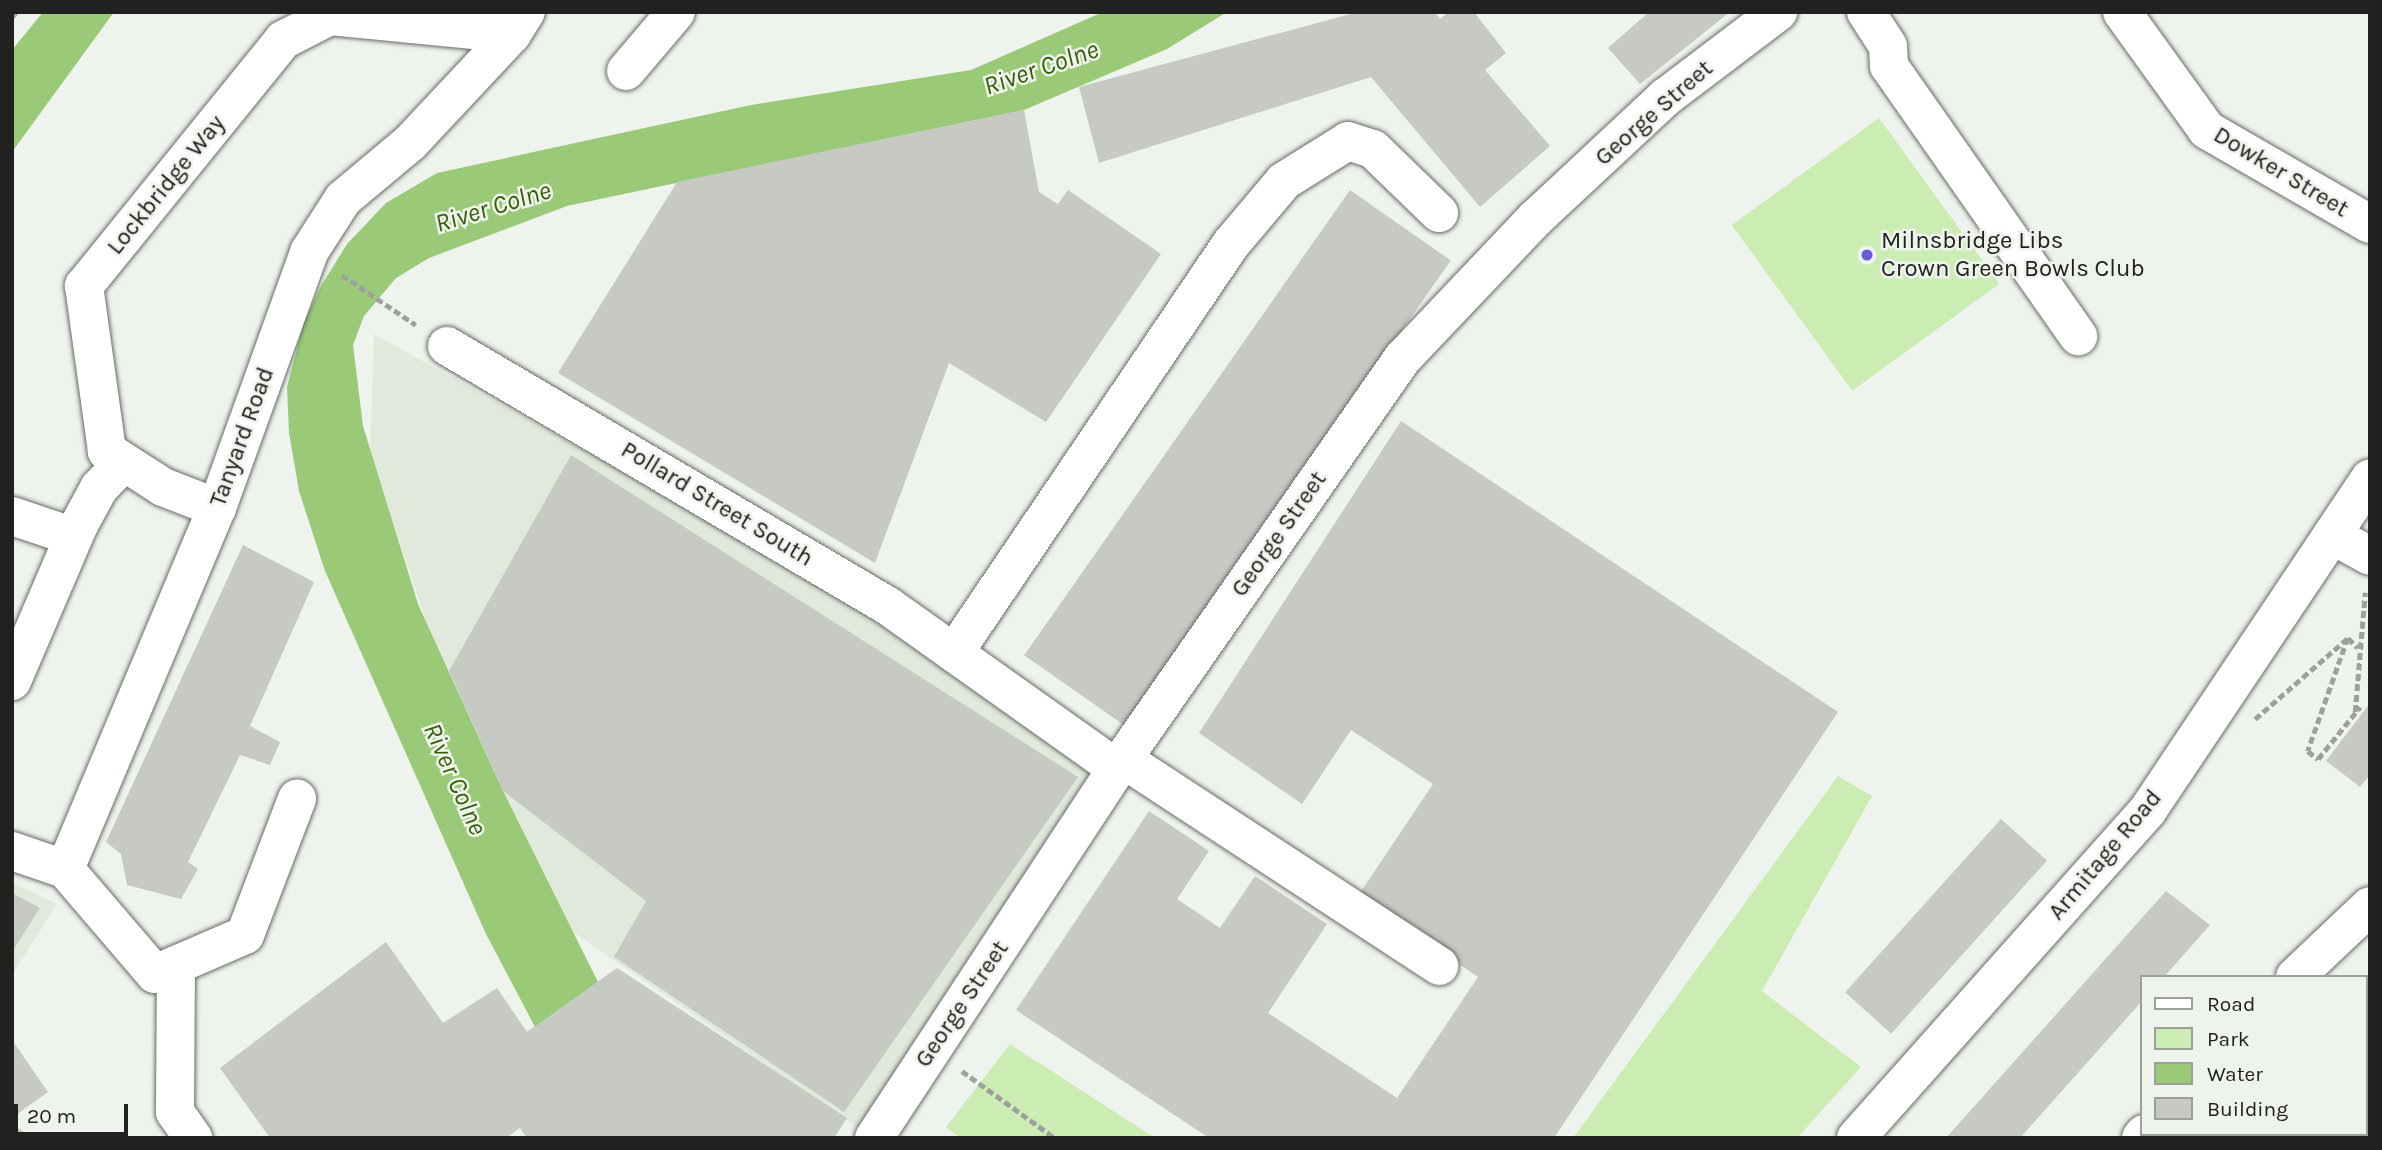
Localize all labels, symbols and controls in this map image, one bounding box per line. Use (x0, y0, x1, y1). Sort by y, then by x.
water label: River Colne (979, 34, 1103, 102)
street label: George Street (1589, 54, 1719, 172)
street label: Lockbridge Way (101, 109, 231, 261)
street label: Dowker Street (2208, 120, 2354, 224)
water label: River Colne (431, 175, 555, 239)
place label: Milnsbridge Libs Crown Green Bowls Club (1881, 227, 2145, 283)
marker: Milnsbridge Libs Crown Green Bowls Club (1859, 247, 1875, 263)
street label: Tanyard Road (204, 364, 280, 510)
street label: Pollard Street South (616, 435, 818, 573)
street label: George Street (1225, 466, 1333, 602)
water label: River Colne (416, 718, 494, 840)
street label: Armitage Road (2042, 784, 2168, 926)
street label: George Street (909, 935, 1015, 1073)
legend (2140, 975, 2368, 1136)
text: Road (2207, 992, 2255, 1016)
text: Park (2207, 1027, 2250, 1051)
text: Water (2207, 1062, 2263, 1086)
scale bar (18, 1090, 131, 1134)
text: Building (2207, 1097, 2288, 1121)
text: 20 m (27, 1104, 76, 1128)

